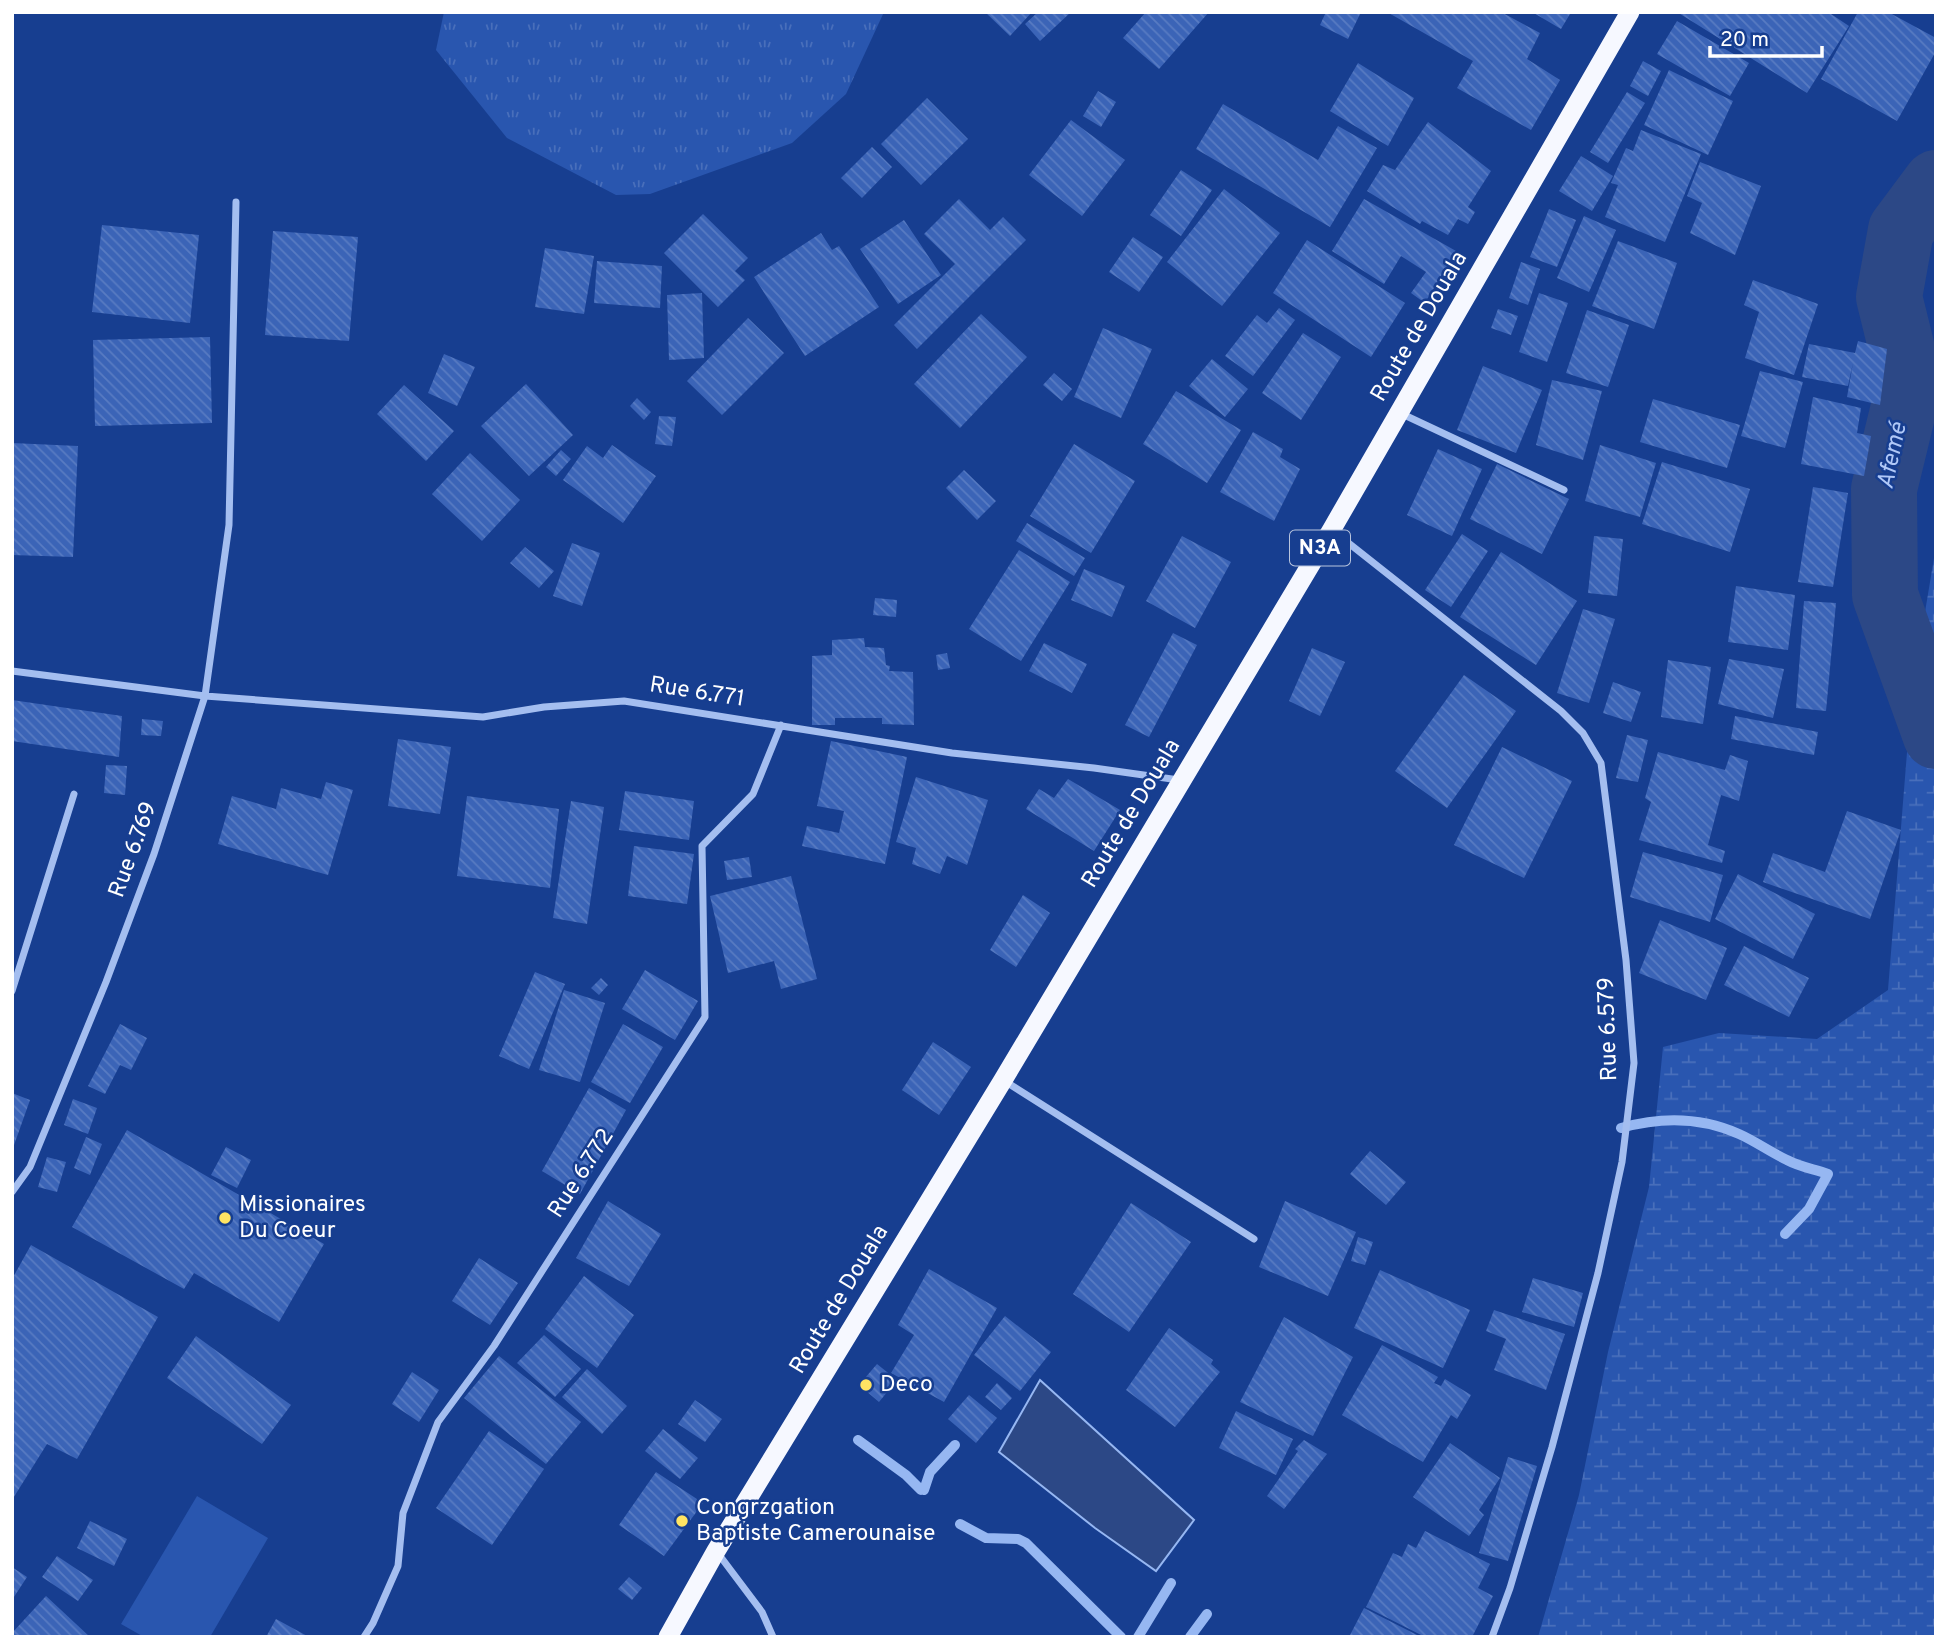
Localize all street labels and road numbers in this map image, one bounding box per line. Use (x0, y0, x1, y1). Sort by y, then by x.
street label: Route de Douala (1365, 247, 1475, 407)
road number: N3A (1290, 530, 1350, 566)
street label: Rue 6.771 (647, 671, 747, 715)
street label: Route de Douala (1076, 734, 1188, 894)
street label: Rue 6.769 (103, 798, 165, 902)
street label: Rue 6.579 (1593, 976, 1625, 1082)
street label: Rue 6.772 (542, 1124, 622, 1224)
street label: Route de Douala (784, 1220, 896, 1380)

